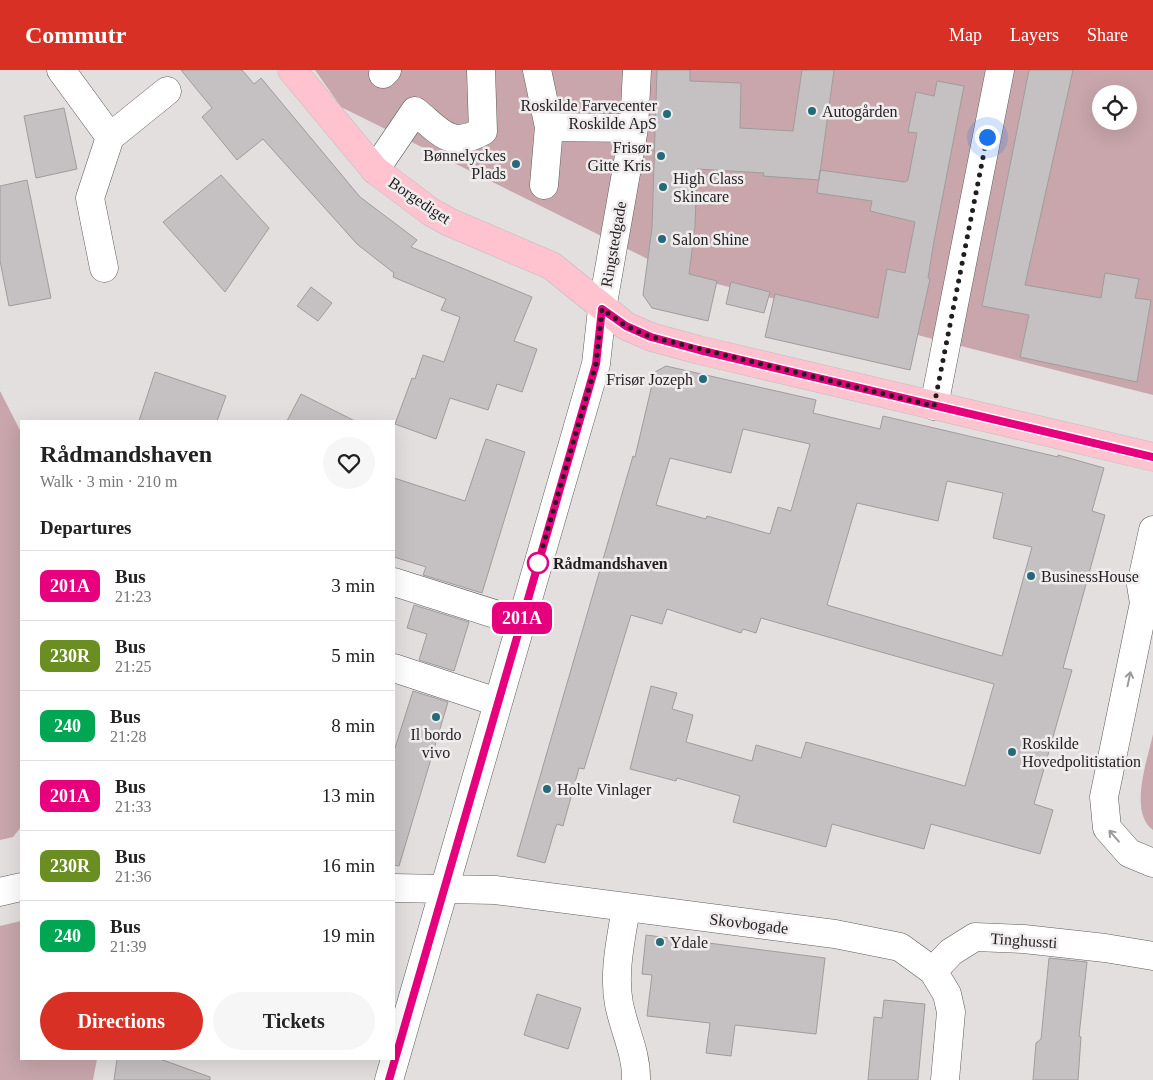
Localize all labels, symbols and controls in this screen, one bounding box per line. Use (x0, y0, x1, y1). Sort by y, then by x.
text: Commutr (25, 22, 126, 48)
text: Map (949, 25, 982, 45)
text: Layers (1010, 25, 1059, 45)
text: Share (1087, 25, 1128, 45)
map controls (1092, 85, 1137, 130)
button: locate (1092, 85, 1137, 130)
place label: Roskilde Farvecenter Roskilde ApS (521, 97, 658, 133)
place label: Autogården (822, 103, 898, 121)
marker: Autogården (806, 105, 818, 117)
marker: Roskilde Farvecenter Roskilde ApS (661, 108, 673, 120)
your location (975, 125, 1000, 150)
place label: Frisør Gitte Kris (587, 139, 652, 174)
place label: Bønnelyckes Plads (423, 147, 506, 182)
marker: Frisør Gitte Kris (655, 150, 667, 162)
marker: Bønnelyckes Plads (510, 158, 522, 170)
place label: High Class Skincare (673, 170, 744, 205)
street label: Borgediget (385, 174, 454, 228)
marker: High Class Skincare (657, 181, 669, 193)
street label: Ringstedgade (598, 200, 630, 289)
place label: Salon Shine (672, 231, 749, 248)
marker: Salon Shine (656, 233, 668, 245)
place label: Frisør Jozeph (606, 371, 693, 389)
marker: Frisør Jozeph (697, 373, 709, 385)
button: heart (323, 437, 375, 489)
text: Rådmandshaven (40, 441, 212, 467)
text: Walk · 3 min · 210 m (40, 473, 177, 490)
text: Departures (40, 517, 131, 538)
marker: Rådmandshaven (527, 552, 549, 574)
place label: Rådmandshaven (553, 555, 668, 572)
text: Bus (115, 566, 146, 587)
place label: BusinessHouse (1041, 568, 1139, 585)
marker: BusinessHouse (1025, 570, 1037, 582)
text: 3 min (331, 575, 375, 596)
text: 201A (50, 576, 90, 596)
text: 21:23 (115, 588, 151, 605)
line badge: 201A (487, 602, 557, 634)
text: 201A (502, 608, 542, 628)
text: Bus (115, 636, 146, 657)
text: 5 min (331, 645, 375, 666)
text: 230R (50, 646, 90, 666)
text: 21:25 (115, 658, 151, 675)
one-way arrow (1124, 671, 1134, 687)
text: Bus (110, 706, 141, 727)
marker: Il bordo vivo (430, 711, 442, 723)
text: 8 min (331, 715, 375, 736)
text: 240 (54, 716, 81, 736)
place label: Il bordo vivo (410, 726, 462, 761)
text: 21:28 (110, 728, 146, 745)
place label: Roskilde Hovedpolitistation (1022, 735, 1141, 771)
marker: Roskilde Hovedpolitistation (1006, 746, 1018, 758)
text: Bus (115, 776, 146, 797)
place label: Holte Vinlager (557, 781, 652, 799)
marker: Holte Vinlager (541, 783, 553, 795)
text: 13 min (322, 785, 375, 806)
text: 201A (50, 786, 90, 806)
text: 21:33 (115, 798, 151, 815)
one-way arrow (1109, 830, 1120, 843)
text: Bus (115, 846, 146, 867)
text: 16 min (322, 855, 375, 876)
text: 230R (50, 856, 90, 876)
text: 21:36 (115, 868, 151, 885)
street label: Skovbogade (709, 910, 789, 938)
text: Bus (110, 916, 141, 937)
text: 19 min (322, 925, 375, 946)
text: 240 (54, 926, 81, 946)
street label: Tinghussti (990, 930, 1059, 952)
place label: Ydale (670, 934, 708, 951)
marker: Ydale (654, 936, 666, 948)
text: 21:39 (110, 938, 146, 955)
button: Directions (40, 992, 203, 1050)
button: Tickets (213, 992, 375, 1050)

